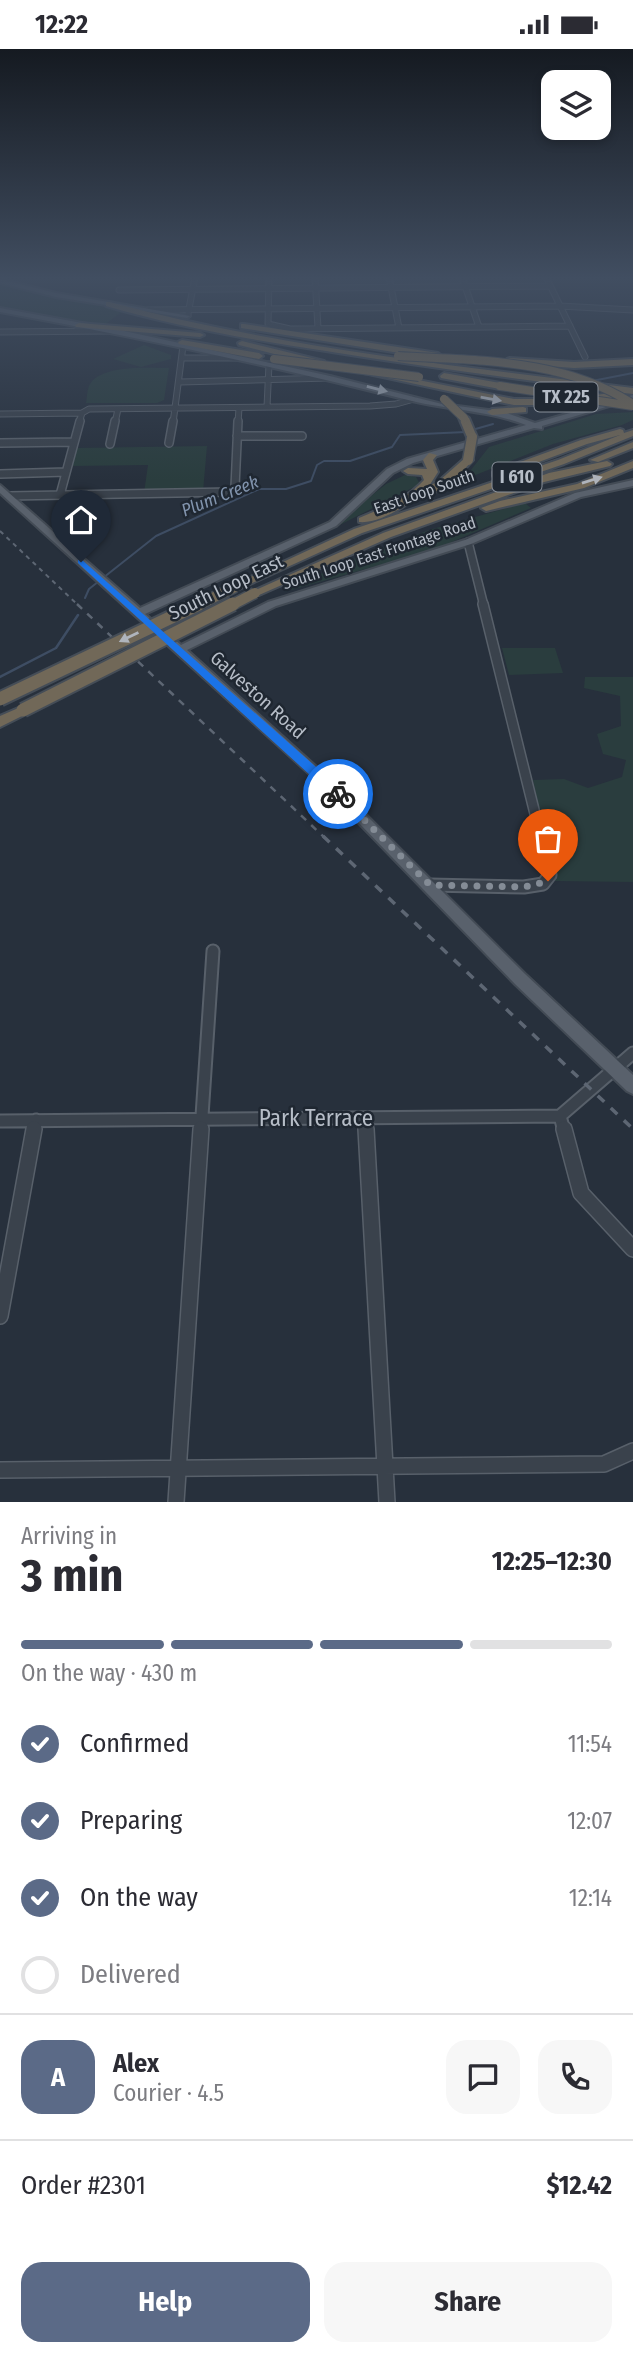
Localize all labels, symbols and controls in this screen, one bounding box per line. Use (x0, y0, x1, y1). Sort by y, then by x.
text: 12:22 (35, 9, 88, 40)
map controls (541, 70, 611, 140)
button: layers (541, 70, 611, 140)
road number: TX 225 (534, 383, 598, 411)
one-way arrow (366, 384, 388, 395)
one-way arrow (480, 394, 502, 405)
road number: I 610 (492, 463, 542, 491)
street label: East Loop South (371, 466, 477, 518)
water label: Plum Creek (178, 471, 262, 521)
one-way arrow (582, 475, 603, 485)
pin (51, 490, 111, 562)
icon: home (62, 501, 100, 539)
street label: South Loop East Frontage Road (280, 513, 478, 593)
street label: South Loop East (165, 549, 288, 625)
one-way arrow (119, 632, 139, 643)
street label: Galveston Road (206, 646, 310, 744)
courier (303, 759, 373, 829)
icon: bike (319, 775, 357, 813)
pin (518, 809, 578, 881)
icon: bag (529, 820, 567, 858)
street label: Park Terrace (259, 1104, 373, 1132)
text: Arriving in (21, 1522, 117, 1550)
text: 12:25–12:30 (492, 1546, 612, 1577)
text: 3 min (21, 1548, 123, 1603)
text: On the way · 430 m (21, 1659, 197, 1687)
icon: check (21, 1725, 59, 1763)
text: Confirmed (80, 1728, 190, 1759)
text: 11:54 (568, 1730, 612, 1758)
icon: check (21, 1802, 59, 1840)
text: Preparing (80, 1805, 182, 1836)
text: 12:07 (567, 1807, 612, 1835)
icon: check (21, 1879, 59, 1917)
text: On the way (80, 1882, 198, 1913)
text: 12:14 (569, 1884, 612, 1912)
text: Delivered (80, 1959, 181, 1990)
button: chat (446, 2040, 520, 2114)
button: phone (538, 2040, 612, 2114)
text: Alex (113, 2048, 159, 2079)
text: A (51, 2062, 65, 2093)
text: Courier · 4.5 (113, 2079, 224, 2107)
text: Order #2301 (21, 2170, 146, 2201)
text: $12.42 (546, 2170, 612, 2201)
button: Help (21, 2262, 310, 2342)
button: Share (324, 2262, 612, 2342)

